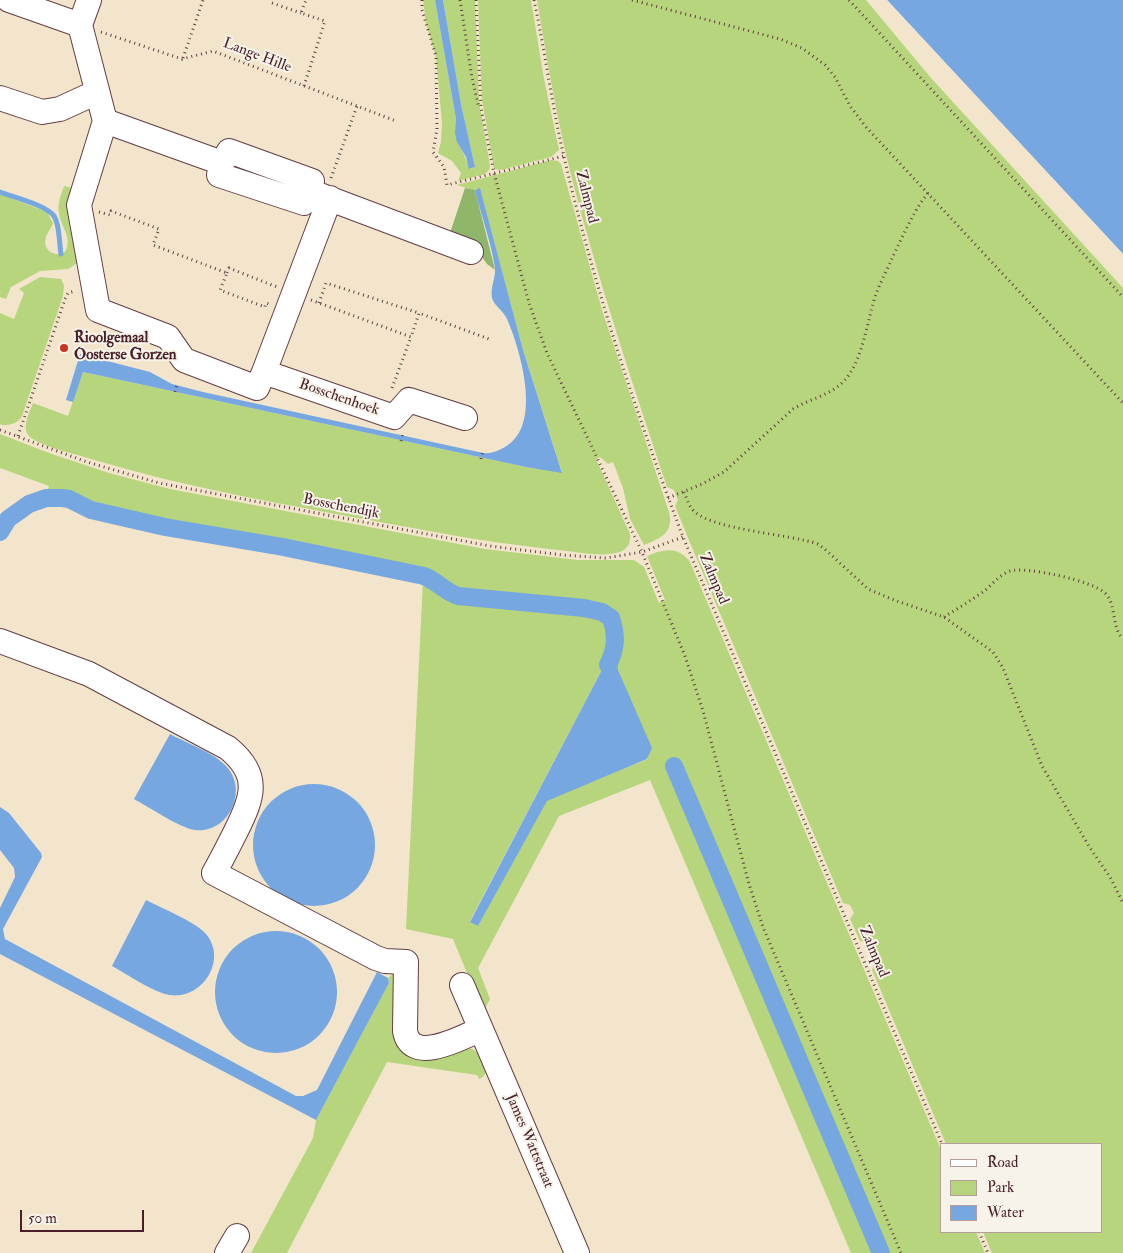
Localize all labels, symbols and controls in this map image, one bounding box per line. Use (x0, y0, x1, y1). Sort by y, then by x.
street label: Lange Hille (220, 35, 294, 77)
street label: Zalmpad (571, 169, 601, 225)
place label: Rioolgemaal Oosterse Gorzen (74, 330, 177, 365)
marker: Rioolgemaal Oosterse Gorzen (58, 342, 70, 354)
street label: Bosschenhoek (296, 376, 382, 420)
street label: Bosschendijk (301, 491, 381, 523)
street label: Zalmpad (694, 551, 732, 607)
street label: Zalmpad (854, 924, 892, 980)
street label: James Wattstraat (501, 1091, 557, 1191)
legend (940, 1143, 1103, 1233)
text: Road (987, 1153, 1018, 1172)
text: Park (987, 1178, 1014, 1197)
scale bar (22, 1200, 146, 1232)
text: Water (987, 1203, 1024, 1222)
text: 50 m (28, 1209, 57, 1228)

